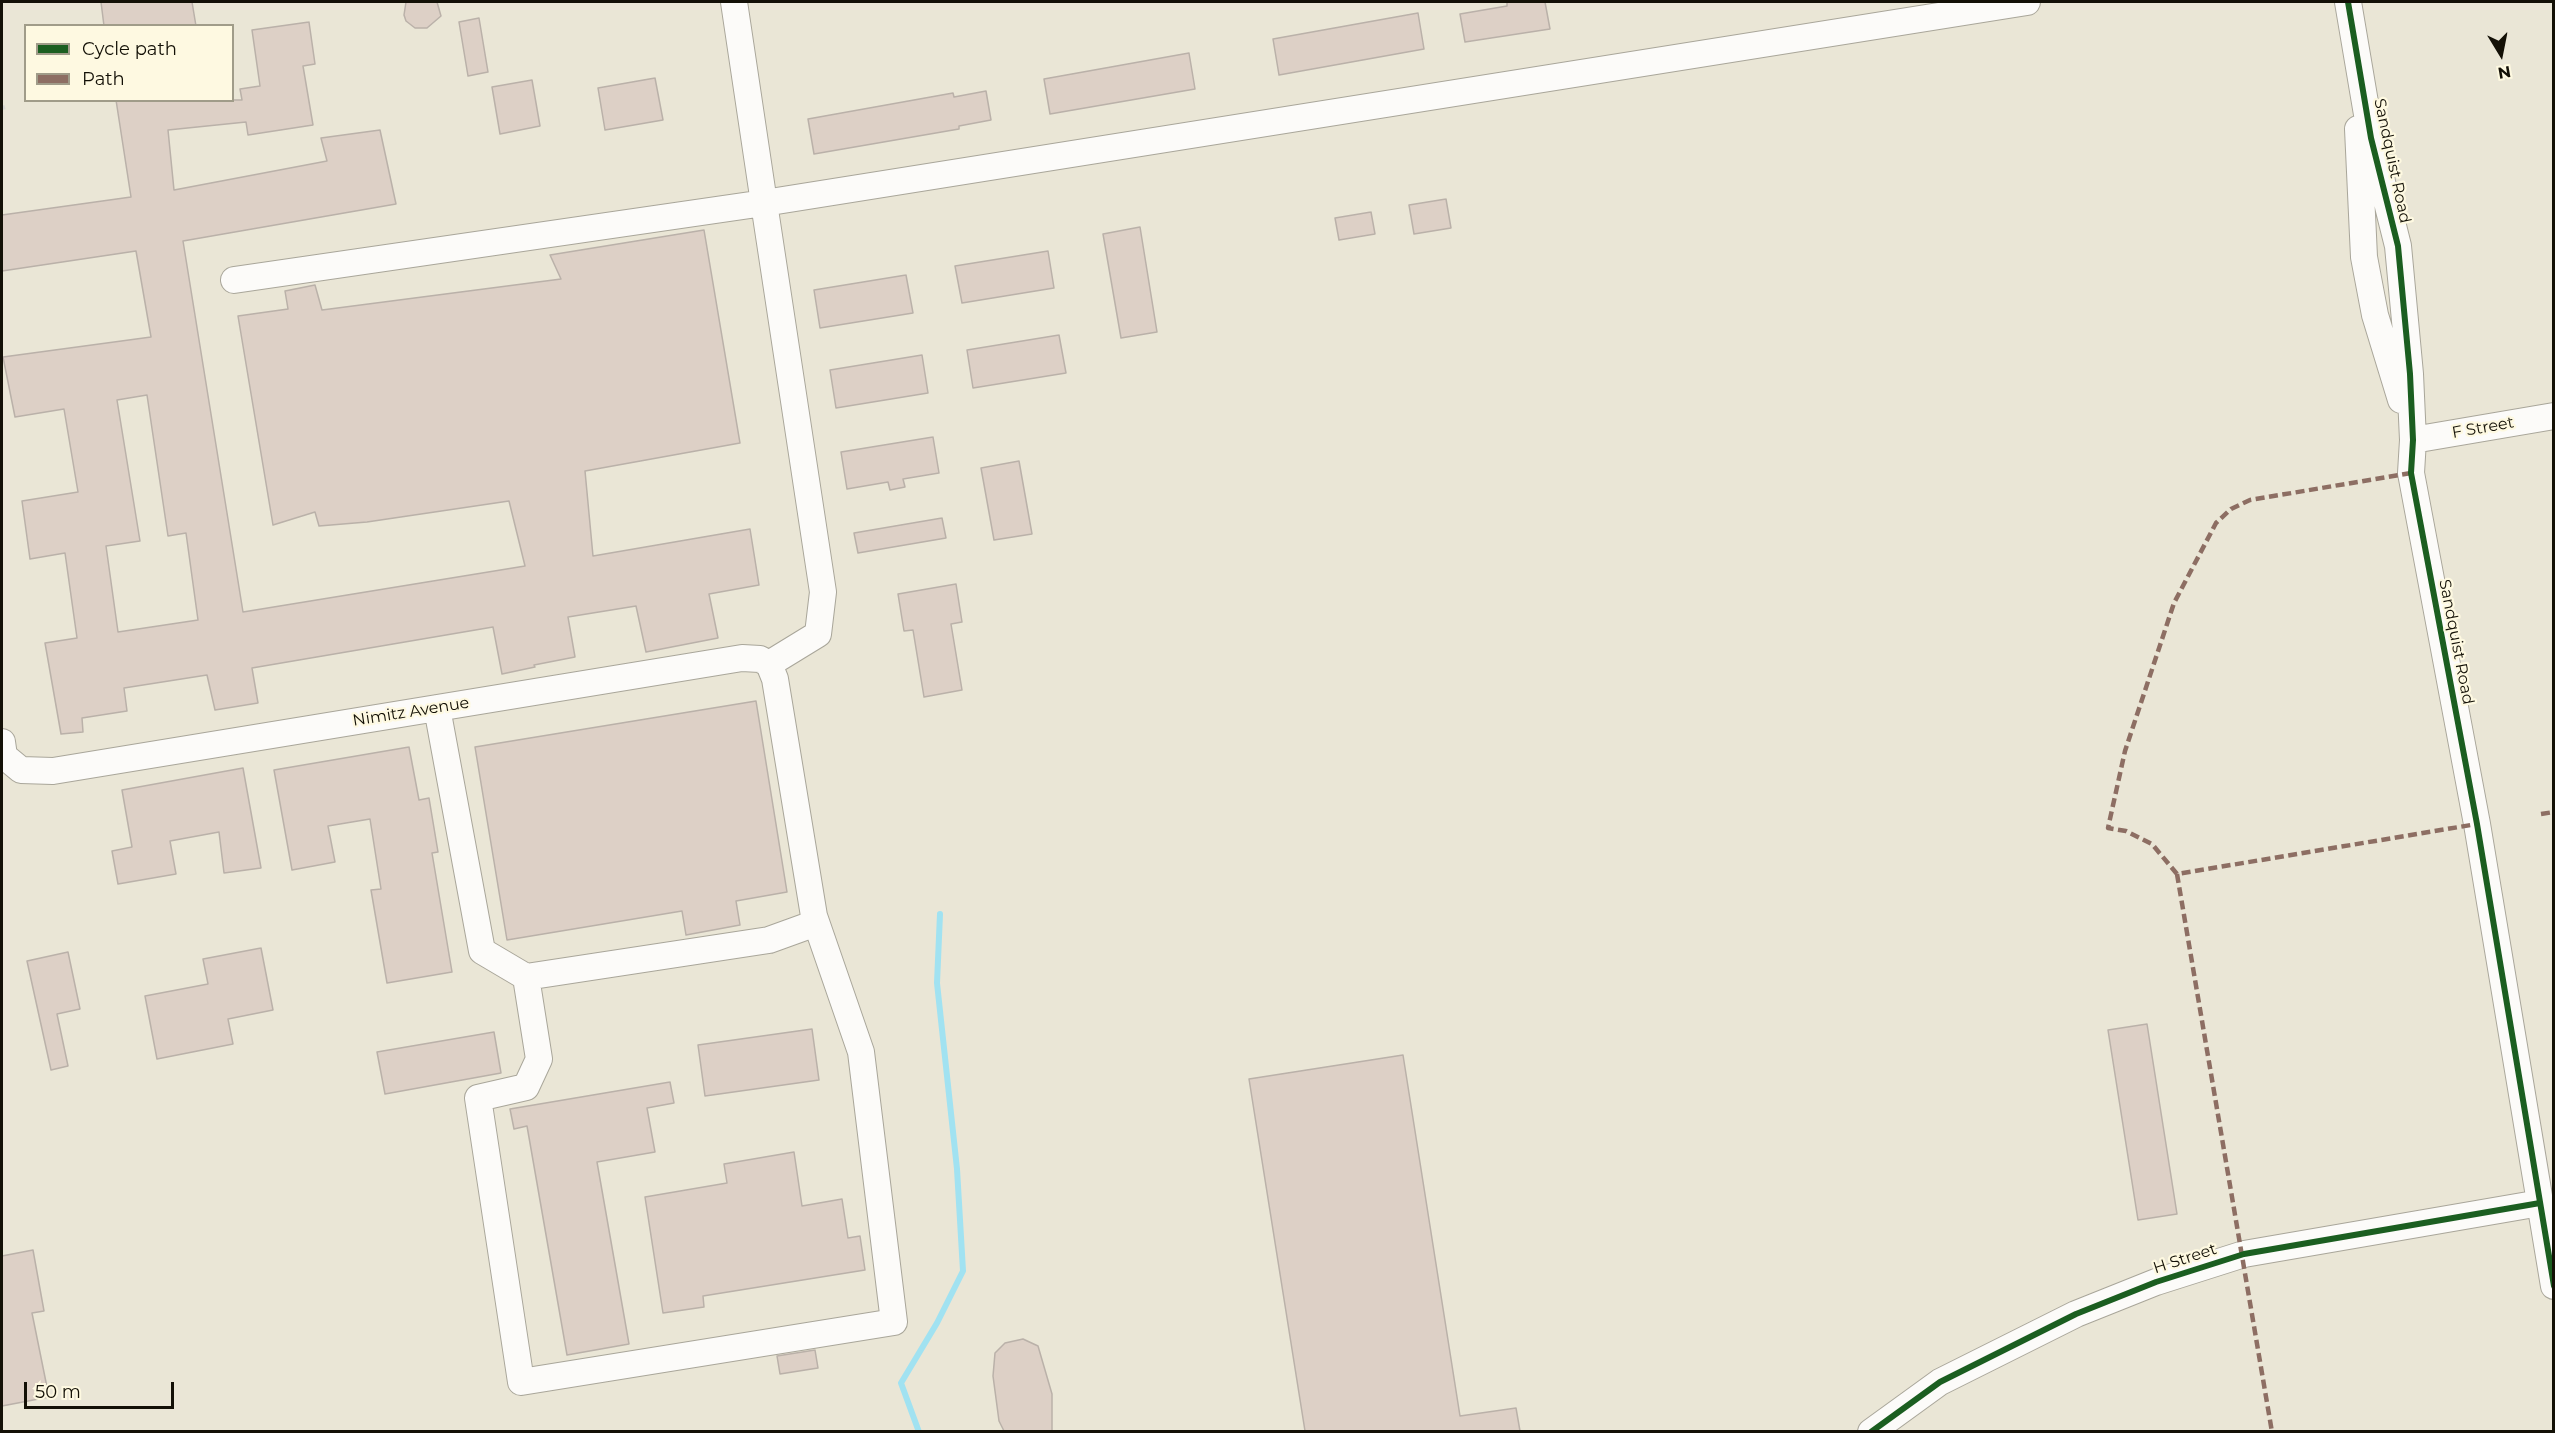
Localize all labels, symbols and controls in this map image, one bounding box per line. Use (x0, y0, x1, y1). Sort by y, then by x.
legend (24, 24, 234, 102)
north arrow (2471, 24, 2531, 84)
text: Cycle path (82, 38, 177, 60)
text: N (2496, 62, 2512, 83)
text: Path (82, 68, 125, 90)
street label: Sandquist Road (2369, 97, 2415, 225)
street label: F Street (2450, 413, 2516, 443)
street label: Sandquist Road (2434, 578, 2478, 706)
street label: Nimitz Avenue (351, 693, 471, 731)
street label: H Street (2151, 1240, 2219, 1278)
scale bar (27, 1370, 177, 1408)
text: 50 m (35, 1381, 81, 1403)

